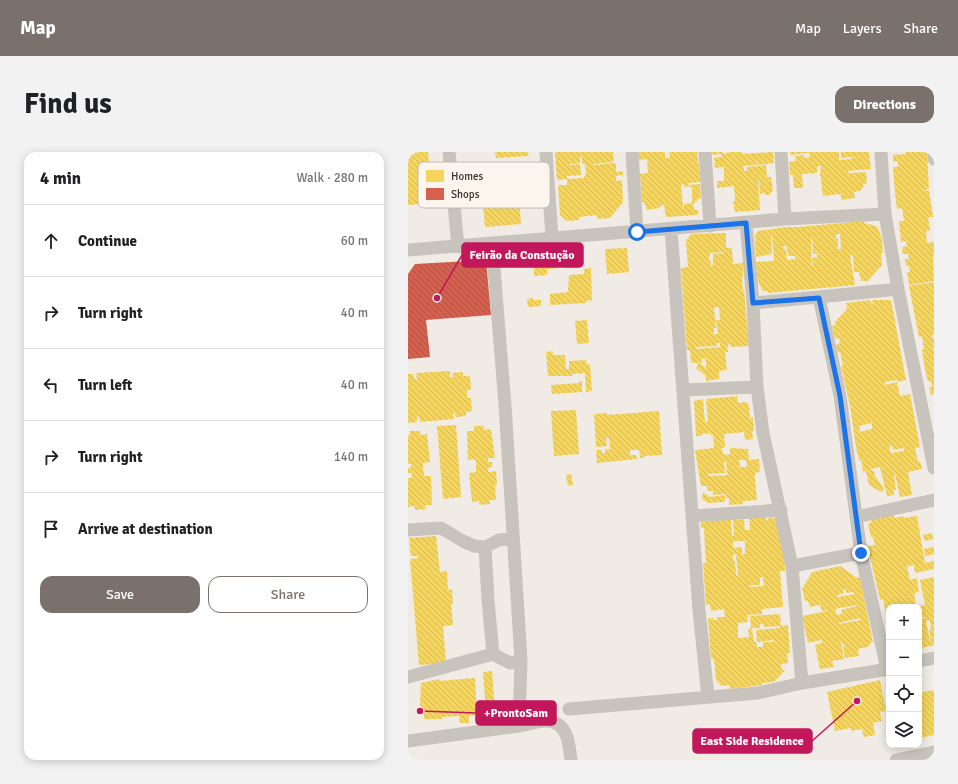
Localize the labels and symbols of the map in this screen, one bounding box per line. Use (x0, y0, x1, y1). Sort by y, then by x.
legend (418, 162, 550, 208)
text: Homes (451, 170, 483, 183)
text: Shops (451, 188, 480, 201)
route start (628, 223, 646, 241)
callout: Feirão da Constução (462, 243, 583, 267)
text: Feirão da Constução (470, 248, 574, 263)
route end (852, 544, 870, 562)
callout: +ProntoSam (476, 701, 556, 725)
text: +ProntoSam (484, 706, 548, 721)
callout: East Side Residence (693, 729, 812, 753)
text: East Side Residence (700, 734, 804, 749)

